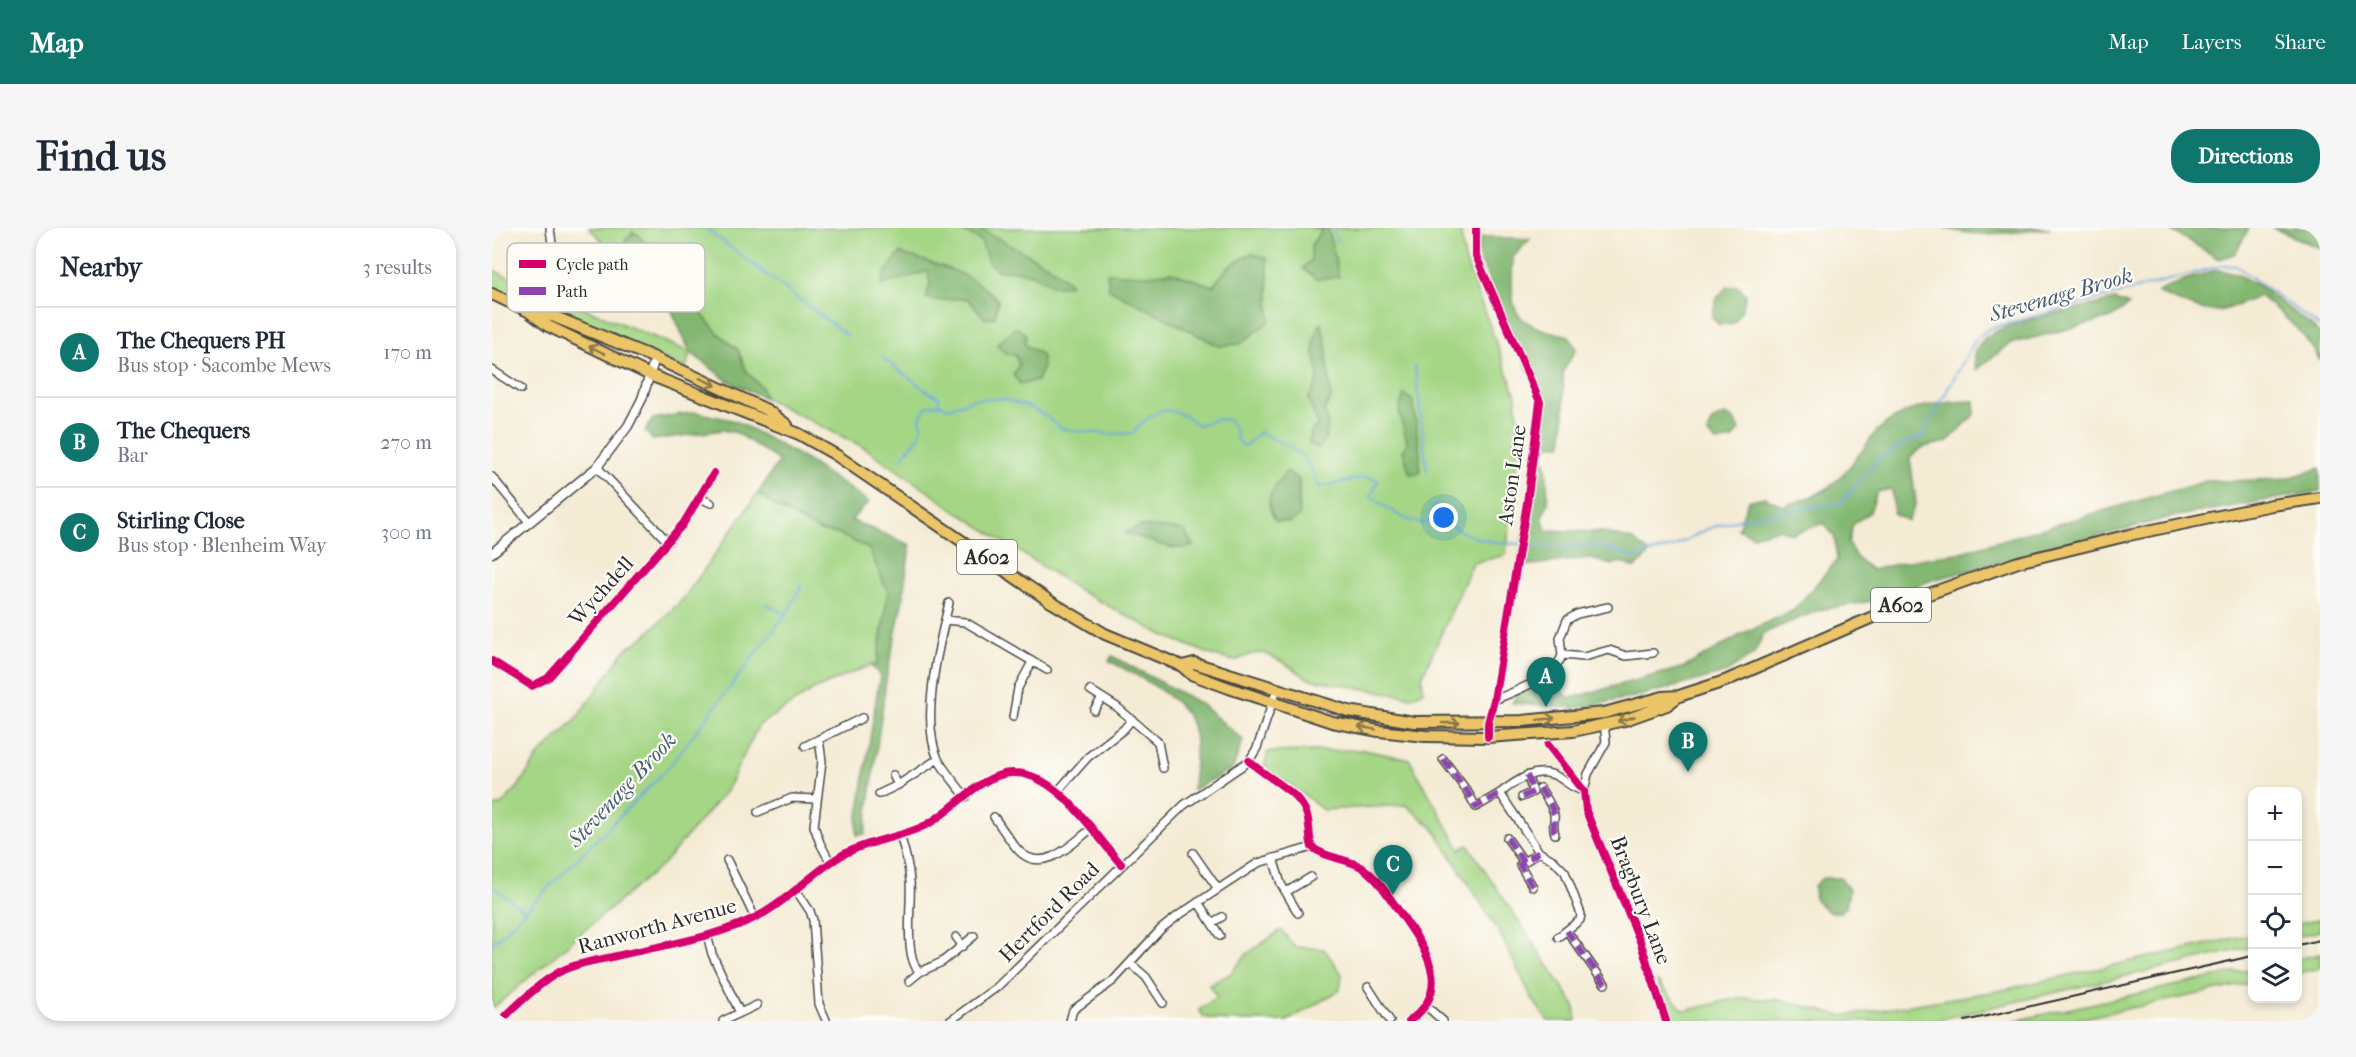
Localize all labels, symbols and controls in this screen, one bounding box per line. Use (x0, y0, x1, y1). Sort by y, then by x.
text: Map (30, 26, 84, 59)
text: Map (2108, 30, 2149, 54)
text: Layers (2182, 30, 2241, 54)
text: Share (2274, 30, 2326, 54)
button: Directions (2171, 129, 2320, 183)
text: Find us (36, 132, 166, 181)
legend (507, 243, 705, 312)
text: Nearby (60, 252, 142, 283)
text: Cycle path (556, 255, 628, 274)
text: 3 results (363, 256, 432, 279)
water label: Stevenage Brook (1985, 262, 2136, 328)
text: Path (556, 282, 588, 301)
text: The Chequers PH (117, 328, 285, 354)
text: A (73, 341, 86, 364)
text: 170 m (383, 341, 432, 364)
one-way arrow (589, 343, 607, 355)
text: Bus stop · Sacombe Mews (117, 354, 331, 377)
one-way arrow (699, 377, 717, 389)
text: The Chequers (117, 418, 250, 444)
street label: Aston Lane (1493, 423, 1531, 528)
text: B (73, 431, 86, 454)
text: 270 m (380, 431, 432, 454)
text: Bar (117, 444, 148, 467)
your location (1429, 503, 1458, 532)
text: Stirling Close (117, 508, 245, 534)
text: C (73, 521, 86, 544)
text: 300 m (381, 521, 432, 544)
text: Bus stop · Blenheim Way (117, 534, 327, 557)
road number: A602 (957, 540, 1017, 574)
street label: Wychdell (563, 551, 639, 631)
road number: A602 (1871, 588, 1931, 622)
pin: A (1526, 658, 1566, 707)
one-way arrow (1536, 713, 1556, 724)
one-way arrow (1617, 714, 1636, 725)
one-way arrow (1440, 717, 1460, 729)
one-way arrow (1357, 722, 1377, 733)
pin: B (1668, 722, 1708, 772)
water label: Stevenage Brook (561, 727, 682, 854)
map controls (2248, 787, 2302, 1003)
button: + (2248, 787, 2302, 841)
street label: Bragbury Lane (1605, 832, 1677, 968)
button: − (2248, 841, 2302, 895)
pin: C (1374, 846, 1412, 895)
street label: Hertford Road (994, 857, 1104, 967)
street label: Ranworth Avenue (575, 893, 739, 959)
button: locate (2248, 895, 2302, 949)
button: layers (2248, 949, 2302, 1003)

